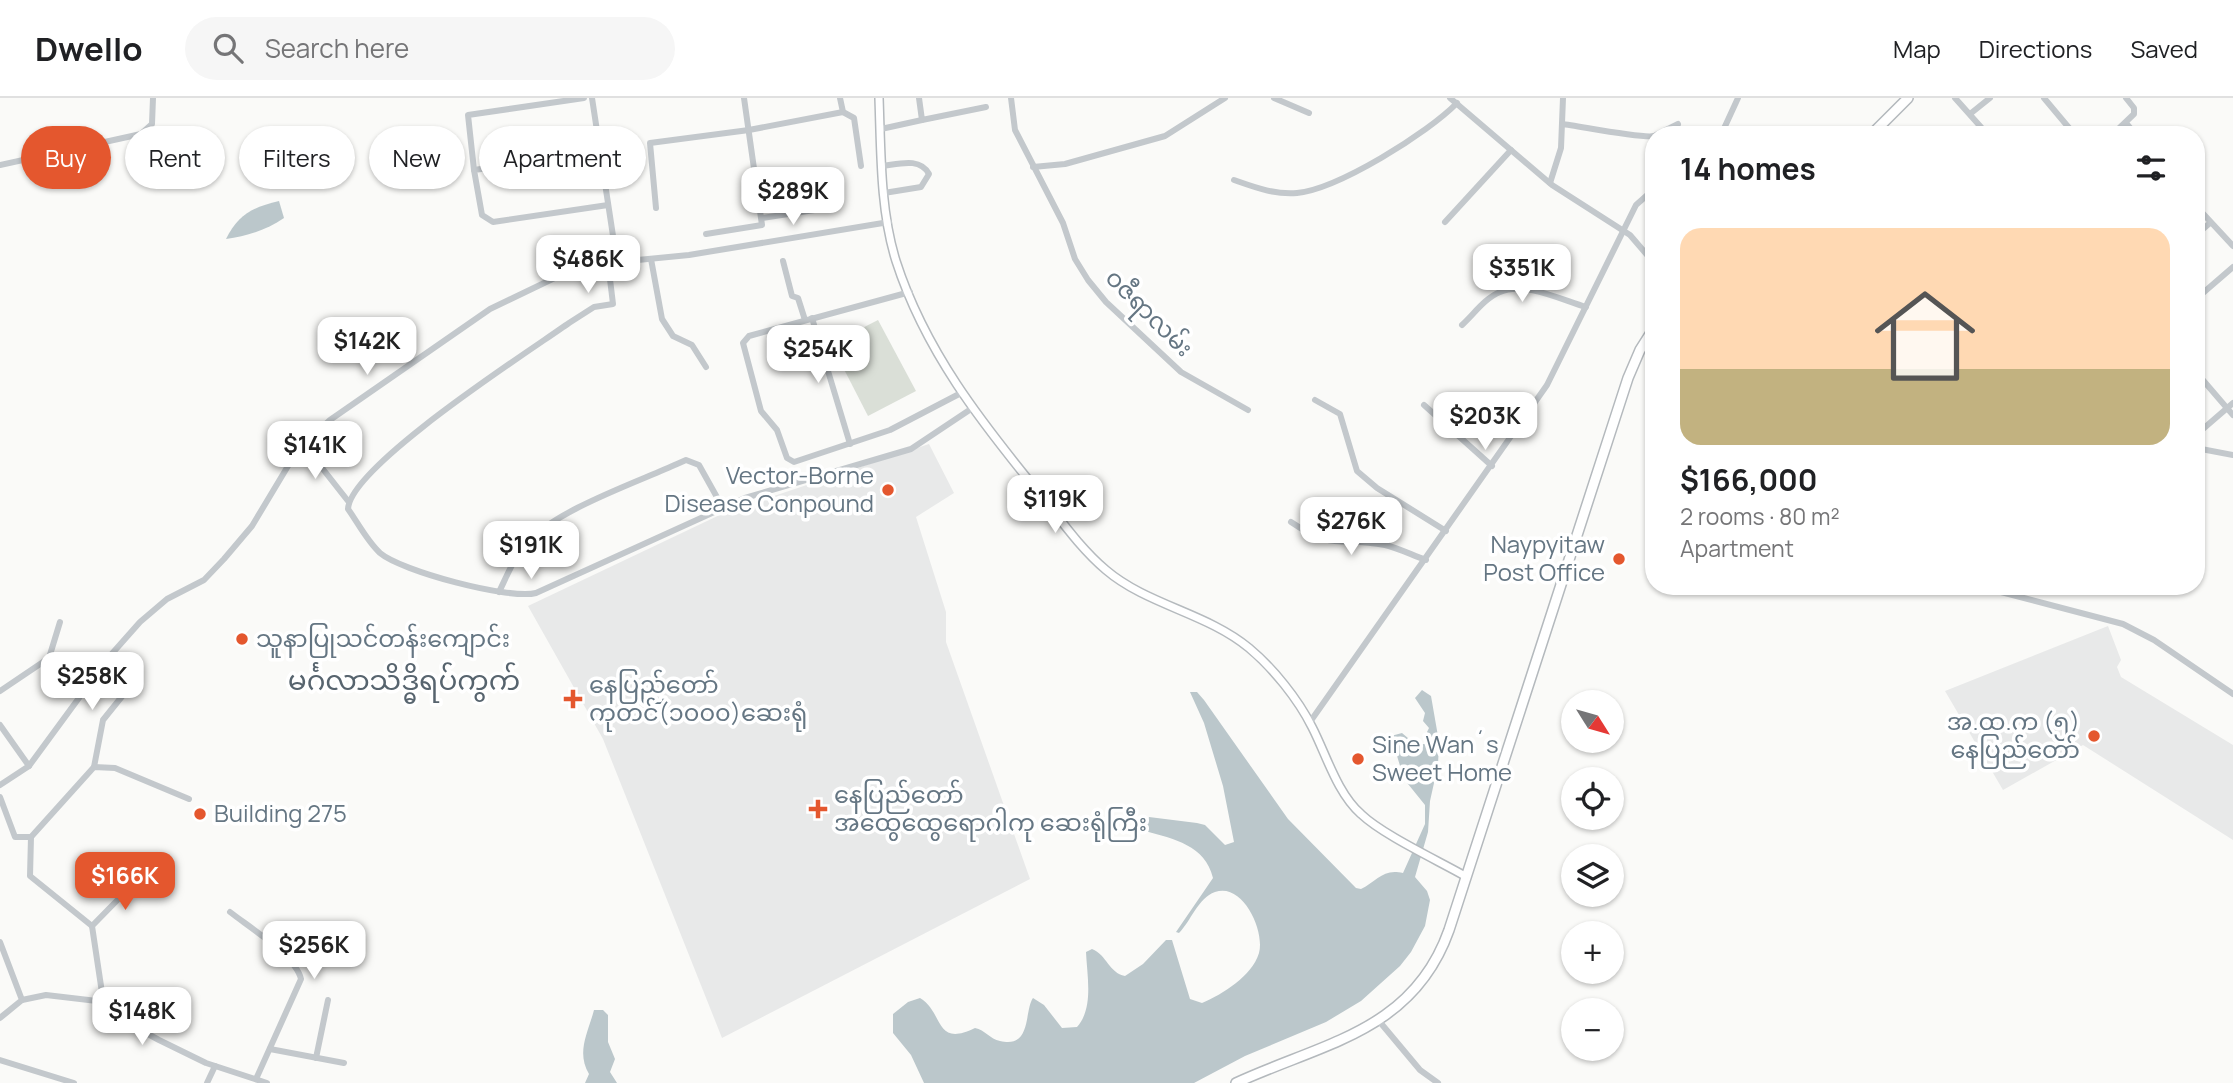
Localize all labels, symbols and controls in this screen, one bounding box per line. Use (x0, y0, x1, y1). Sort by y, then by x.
search box (185, 17, 675, 80)
text: Dwello (35, 26, 143, 71)
icon: search (209, 29, 247, 67)
text: Search here (265, 30, 409, 66)
text: Map (1893, 32, 1941, 65)
text: Directions (1979, 32, 2092, 65)
text: Saved (2130, 32, 2198, 65)
chip: Buy (21, 126, 111, 189)
chip: Rent (125, 126, 225, 189)
chip: Filters (239, 126, 355, 189)
chip: New (369, 126, 465, 189)
chip: Apartment (479, 126, 646, 189)
text: 14 homes (1680, 148, 1816, 189)
icon: filters (2132, 149, 2170, 187)
pin: $289K (744, 167, 842, 227)
text: $289K (757, 174, 829, 206)
pin: $486K (539, 236, 637, 295)
text: $486K (552, 242, 624, 274)
pin: $351K (1473, 244, 1571, 304)
text: $351K (1489, 251, 1555, 283)
street label: ဝဇီရာလမ်း (1096, 261, 1201, 366)
icon: home (1862, 273, 1988, 399)
pin: $142K (318, 317, 416, 377)
text: $142K (333, 324, 401, 356)
pin: $254K (769, 326, 867, 385)
text: $254K (783, 332, 853, 364)
pin: $203K (1436, 392, 1534, 452)
text: $203K (1449, 399, 1521, 431)
pin: $141K (266, 422, 364, 481)
text: $141K (283, 428, 347, 460)
place label: Vector-Borne Disease Conpound (664, 458, 874, 519)
text: $166,000 (1680, 459, 1818, 500)
pin: $119K (1006, 476, 1104, 535)
marker: Vector-Borne Disease Conpound (880, 482, 896, 498)
text: $119K (1023, 482, 1087, 514)
pin: $276K (1302, 498, 1400, 557)
text: 2 rooms · 80 m² (1680, 500, 1840, 532)
text: $276K (1316, 504, 1386, 536)
pin: $191K (482, 522, 580, 581)
place label: Naypyitaw Post Office (1483, 527, 1605, 588)
text: $191K (499, 528, 563, 560)
text: Apartment (1680, 532, 1794, 564)
marker: Naypyitaw Post Office (1611, 551, 1627, 567)
place label: သူနာပြုသင်တန်းကျောင်း (256, 621, 510, 658)
marker: သူနာပြုသင်တန်းကျောင်း (234, 631, 250, 647)
pin: $258K (43, 652, 141, 712)
text: $258K (57, 659, 127, 691)
district label: မင်္ဂလာသိဒ္ဓိရပ်ကွက် (288, 660, 520, 704)
place label: နေပြည်တော် ကုတင်(၁၀၀၀)ဆေးရုံ (589, 667, 807, 732)
marker: နေပြည်တော် ကုတင်(၁၀၀၀)ဆေးရုံ (563, 689, 583, 709)
north arrow (1561, 690, 1624, 752)
map controls (1561, 690, 1624, 1061)
place label: အ.ထ.က (၅) နေပြည်တော် (1947, 704, 2080, 769)
place label: Sine Wan´s Sweet Home (1372, 727, 1512, 788)
marker: အ.ထ.က (၅) နေပြည်တော် (2086, 728, 2102, 744)
marker: Sine Wan´s Sweet Home (1350, 751, 1366, 767)
button: locate (1561, 767, 1624, 830)
place label: နေပြည်တော် အထွေထွေရောဂါကု ဆေးရုံကြီး (834, 777, 1147, 842)
place label: Building 275 (214, 796, 347, 829)
marker: နေပြည်တော် အထွေထွေရောဂါကု ဆေးရုံကြီး (808, 799, 828, 819)
marker: Building 275 (192, 806, 208, 822)
button: layers (1561, 844, 1624, 907)
pin: $166K (76, 852, 174, 912)
text: $166K (91, 859, 159, 891)
button: + (1561, 921, 1624, 984)
pin: $256K (265, 922, 363, 981)
text: $256K (279, 928, 349, 960)
pin: $148K (93, 988, 191, 1047)
text: $148K (108, 994, 176, 1026)
button: − (1561, 998, 1624, 1061)

